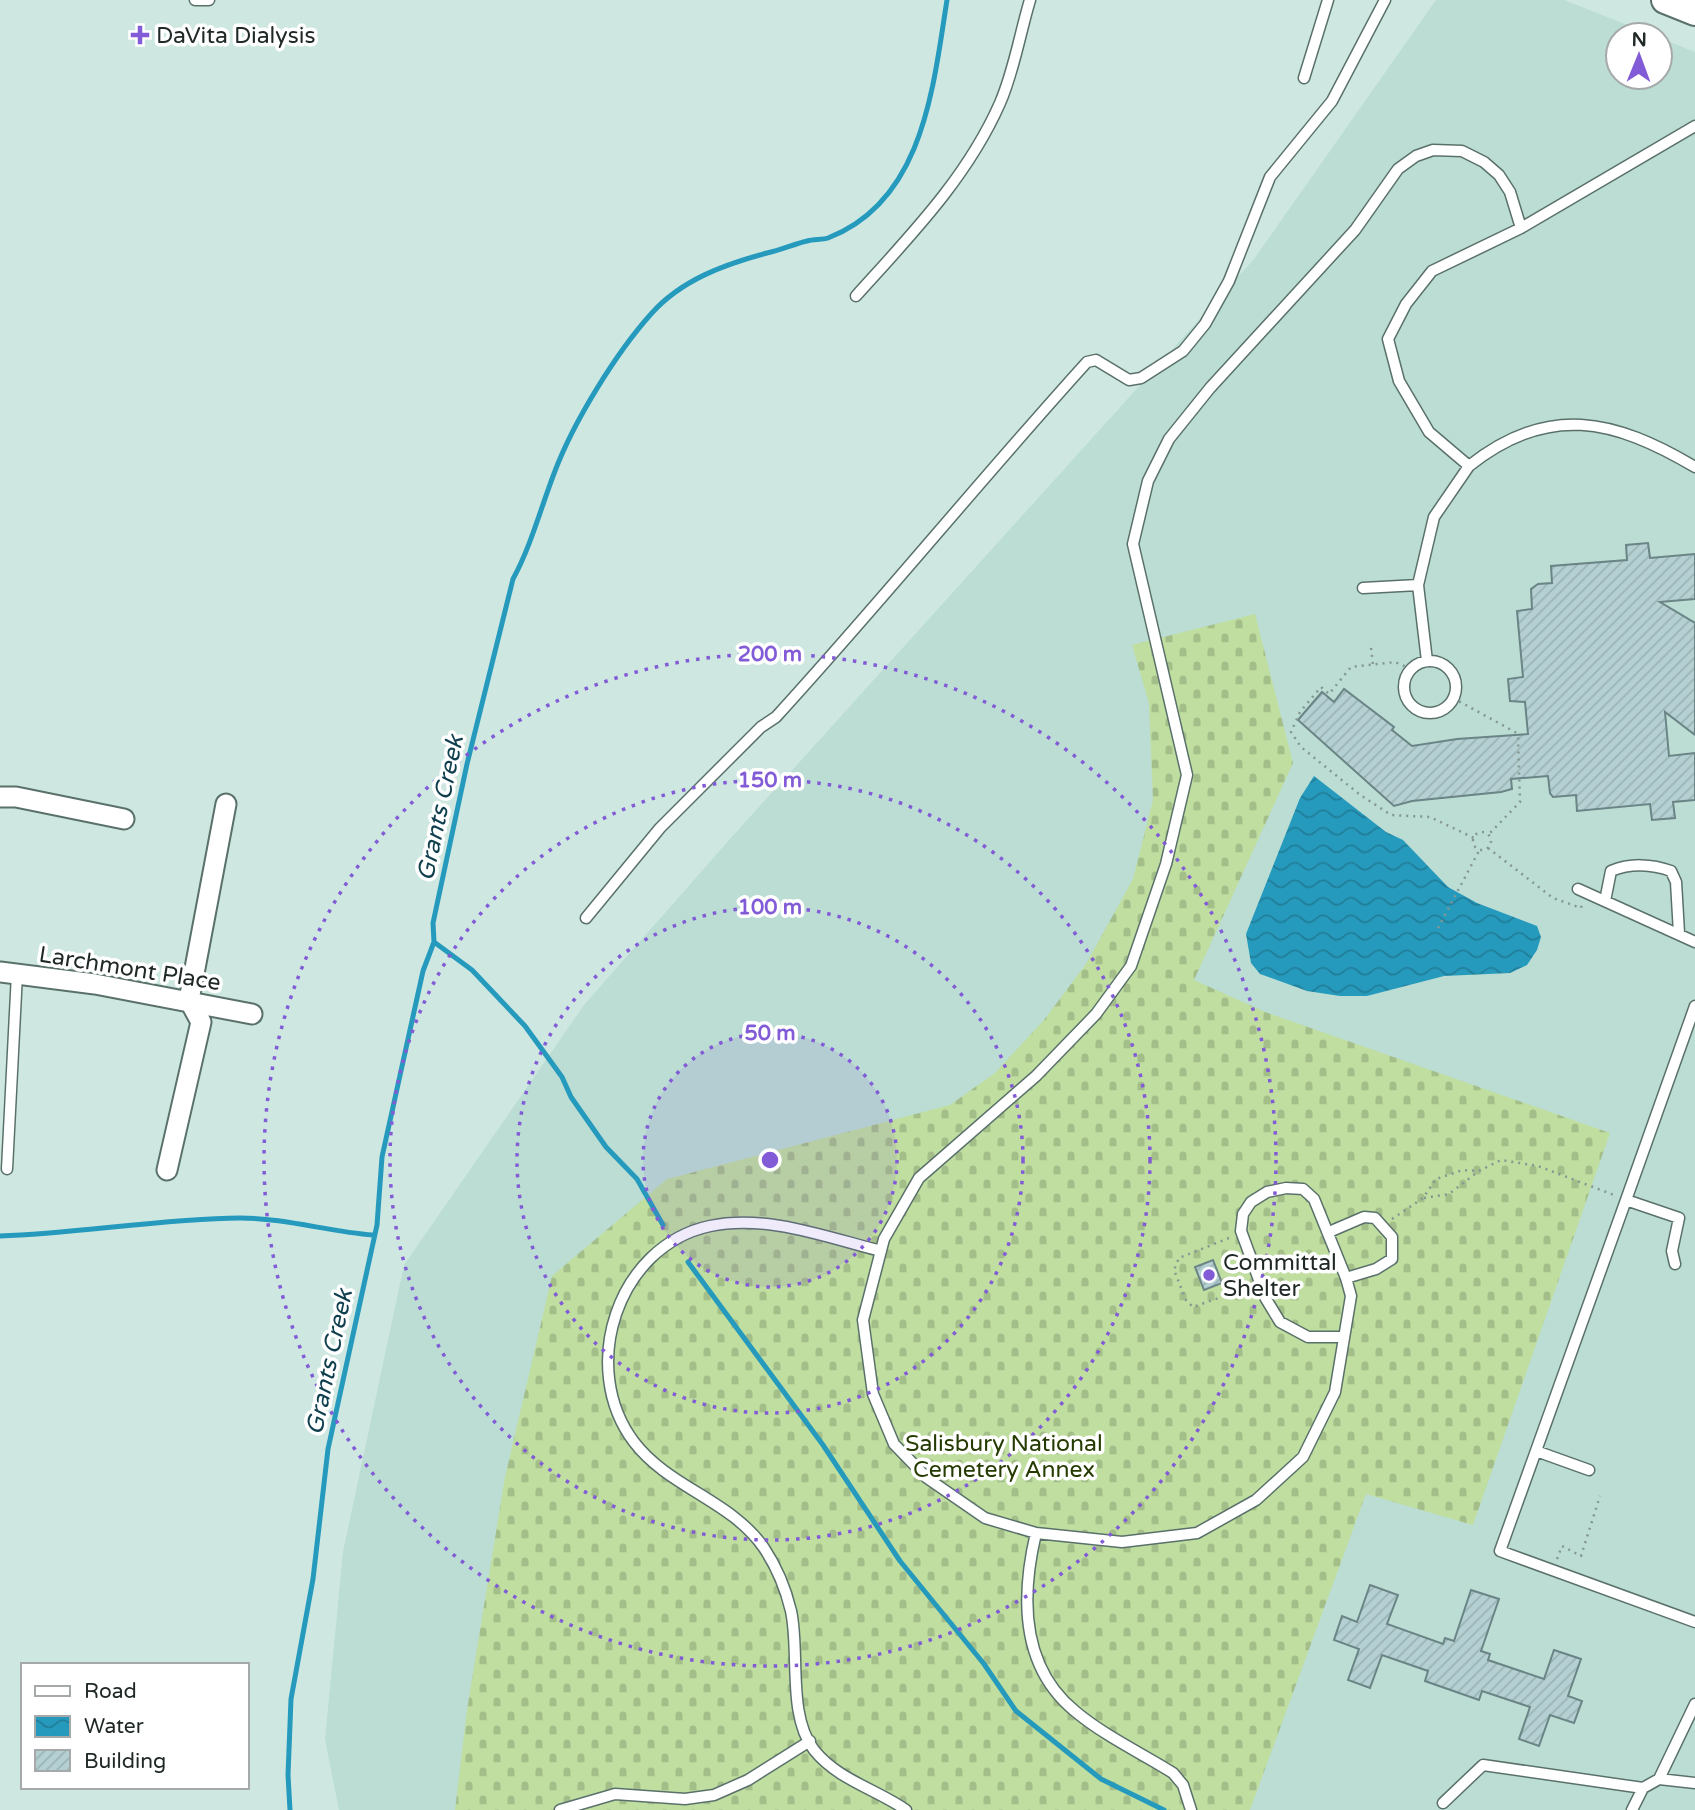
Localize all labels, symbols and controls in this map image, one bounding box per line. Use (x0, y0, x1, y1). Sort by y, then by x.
north arrow (1604, 21, 1674, 91)
place label: DaVita Dialysis (156, 22, 316, 50)
marker: DaVita Dialysis (130, 25, 150, 45)
text: N (1631, 29, 1647, 51)
text: 200 m (738, 642, 802, 667)
water label: Grants Creek (411, 731, 470, 883)
text: 150 m (738, 768, 802, 793)
text: 100 m (738, 895, 802, 920)
street label: Larchmont Place (37, 941, 223, 997)
text: 50 m (744, 1021, 796, 1046)
centre of rings (758, 1148, 782, 1172)
place label: Committal Shelter (1223, 1249, 1337, 1303)
marker: Committal Shelter (1201, 1267, 1217, 1283)
water label: Grants Creek (300, 1285, 359, 1437)
park label: Salisbury National Cemetery Annex (905, 1430, 1103, 1484)
legend (21, 1663, 248, 1789)
text: Road (84, 1679, 137, 1704)
text: Water (84, 1714, 144, 1739)
text: Building (84, 1749, 166, 1774)

